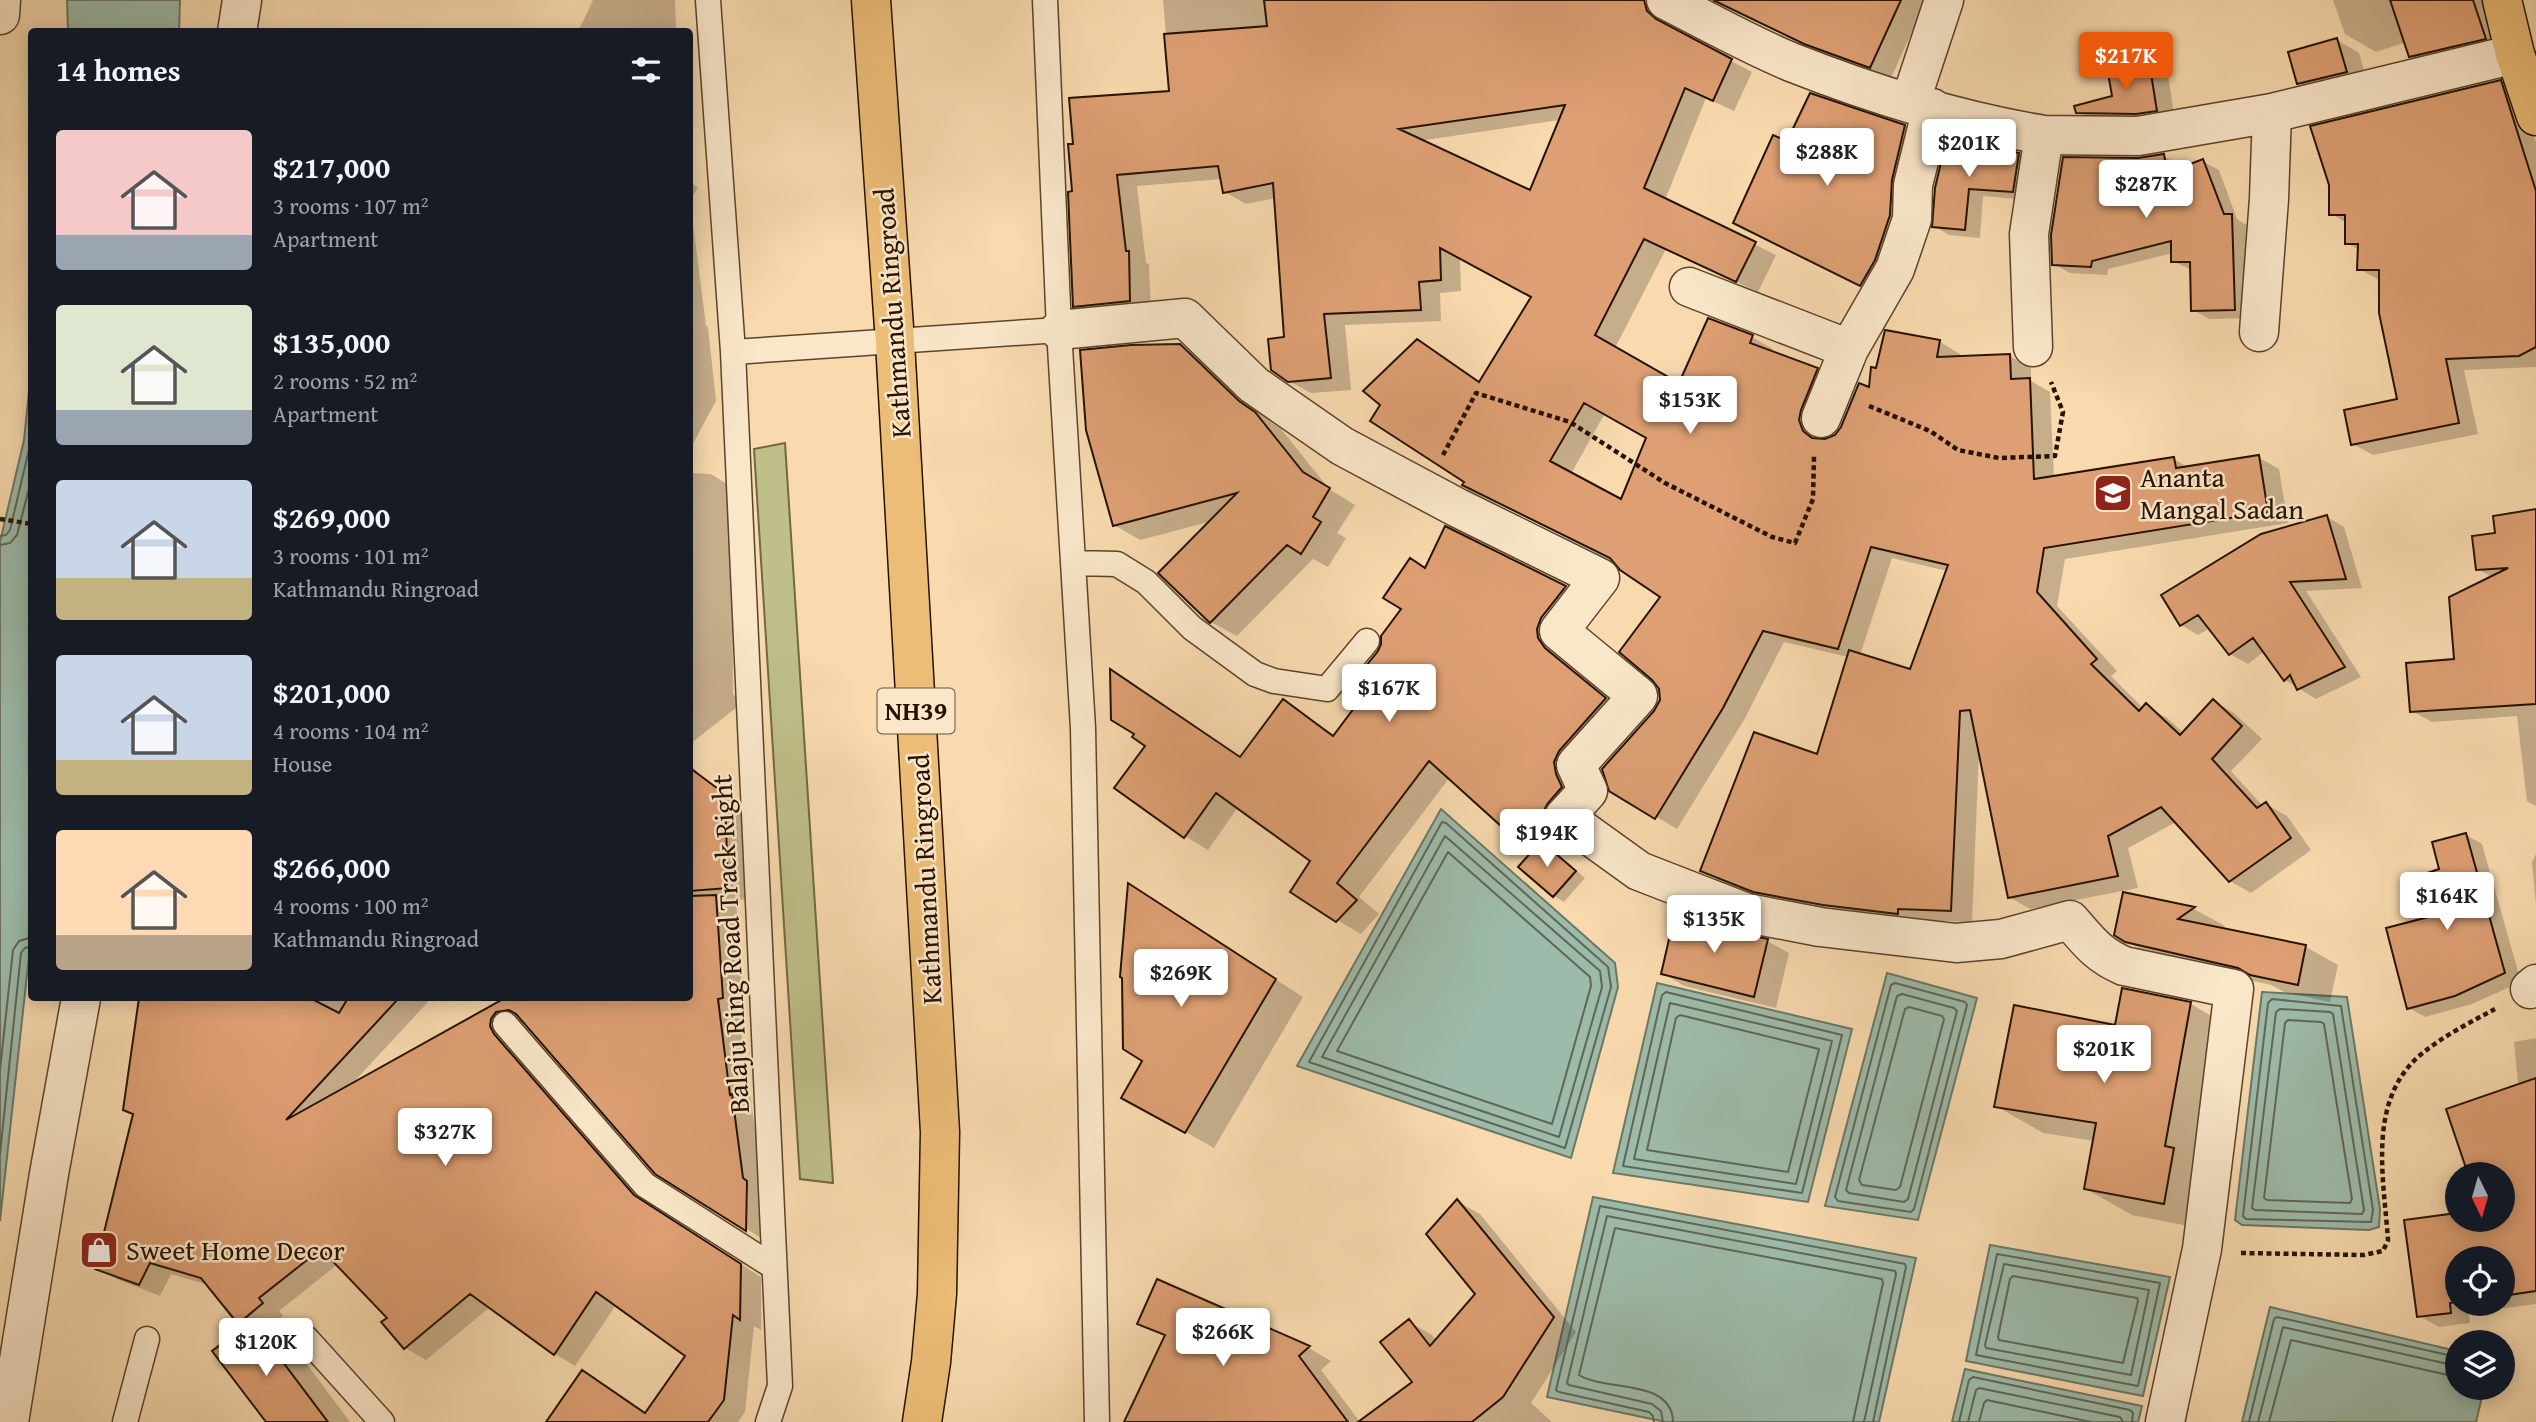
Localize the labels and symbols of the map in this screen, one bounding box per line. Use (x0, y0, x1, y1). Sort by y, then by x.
pin: $217K (2077, 32, 2175, 92)
pin: $201K (1920, 120, 2018, 179)
pin: $288K (1778, 128, 1876, 188)
pin: $287K (2097, 160, 2195, 220)
street label: Kathmandu Ringroad (862, 186, 921, 440)
pin: $153K (1641, 376, 1739, 436)
place label: Ananta Mangal Sadan (2140, 456, 2304, 529)
school or university icon: Ananta Mangal Sadan (2092, 472, 2134, 514)
pin: $167K (1340, 664, 1438, 724)
road number: NH39 (878, 688, 954, 734)
street label: Kathmandu Ringroad (897, 753, 952, 1005)
street label: Balaju Ring Road Track Right (700, 773, 759, 1115)
pin: $194K (1498, 810, 1596, 869)
pin: $164K (2398, 872, 2496, 932)
pin: $135K (1665, 895, 1763, 955)
pin: $269K (1132, 950, 1230, 1009)
pin: $201K (2055, 1026, 2153, 1085)
pin: $327K (396, 1108, 494, 1168)
north arrow (2445, 1162, 2515, 1232)
shop icon: Sweet Home Decor (78, 1229, 120, 1271)
place label: Sweet Home Decor (126, 1229, 345, 1270)
pin: $266K (1174, 1308, 1272, 1368)
pin: $120K (217, 1318, 315, 1378)

